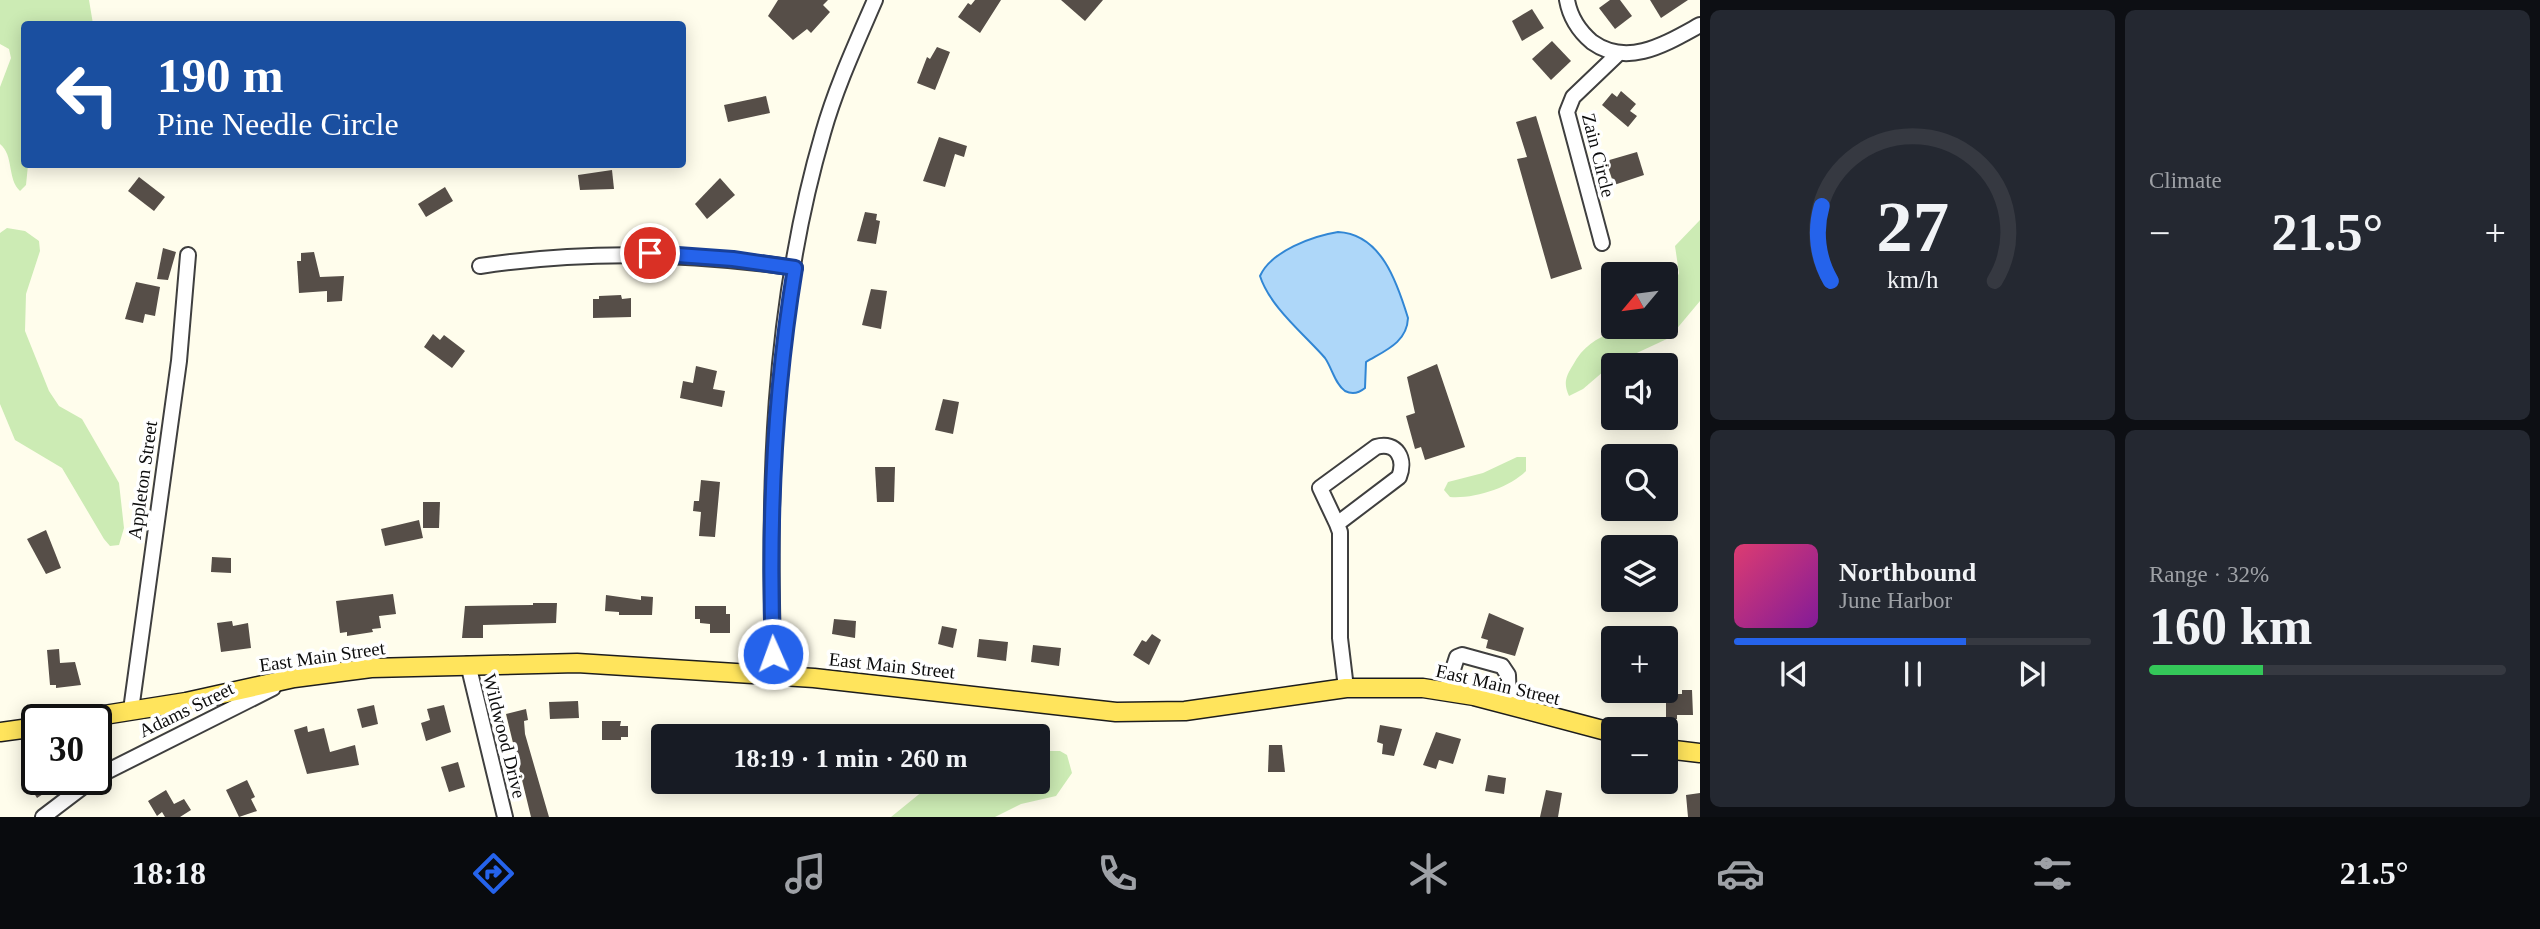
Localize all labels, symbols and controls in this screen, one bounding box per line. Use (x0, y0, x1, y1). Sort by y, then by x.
text: 190 m (157, 48, 284, 103)
icon: left (42, 49, 133, 140)
text: Pine Needle Circle (157, 106, 399, 142)
street label: Zain Circle (1578, 111, 1619, 199)
text: Climate (2149, 168, 2222, 193)
text: 27 (1876, 186, 1949, 267)
text: 21.5° (2272, 204, 2383, 261)
text: − (2149, 212, 2170, 254)
text: + (2485, 212, 2506, 254)
pin (620, 223, 680, 283)
icon: arrive (631, 234, 669, 272)
north arrow (1601, 262, 1678, 340)
map controls (1601, 262, 1678, 794)
text: km/h (1887, 266, 1939, 293)
button: sound (1601, 353, 1678, 430)
street label: Appleton Street (124, 419, 161, 541)
button: search (1601, 444, 1678, 521)
button: layers (1601, 535, 1678, 612)
text: Northbound (1839, 558, 1976, 587)
text: Range · 32% (2149, 562, 2269, 587)
text: June Harbor (1839, 588, 1952, 613)
text: 160 km (2149, 598, 2312, 655)
position arrow (736, 617, 810, 691)
button: + (1601, 626, 1678, 703)
street label: East Main Street (258, 637, 387, 676)
street label: East Main Street (828, 648, 957, 683)
icon: previous (1775, 655, 1813, 693)
icon: pause (1894, 655, 1932, 693)
icon: next (2013, 655, 2051, 693)
street label: East Main Street (1434, 660, 1563, 709)
street label: Wildwood Drive (479, 672, 530, 801)
street label: Adams Street (135, 677, 238, 741)
speed limit sign: 30 (21, 704, 112, 795)
button: − (1601, 717, 1678, 794)
text: 18:19 · 1 min · 260 m (734, 744, 968, 773)
icon: directions (469, 849, 518, 898)
icon: music (781, 849, 830, 898)
icon: phone (1093, 849, 1142, 898)
icon: climate (1404, 849, 1453, 898)
icon: car (1716, 849, 1765, 898)
icon: filters (2028, 849, 2077, 898)
text: 18:18 (131, 855, 206, 891)
text: 21.5° (2340, 855, 2409, 891)

